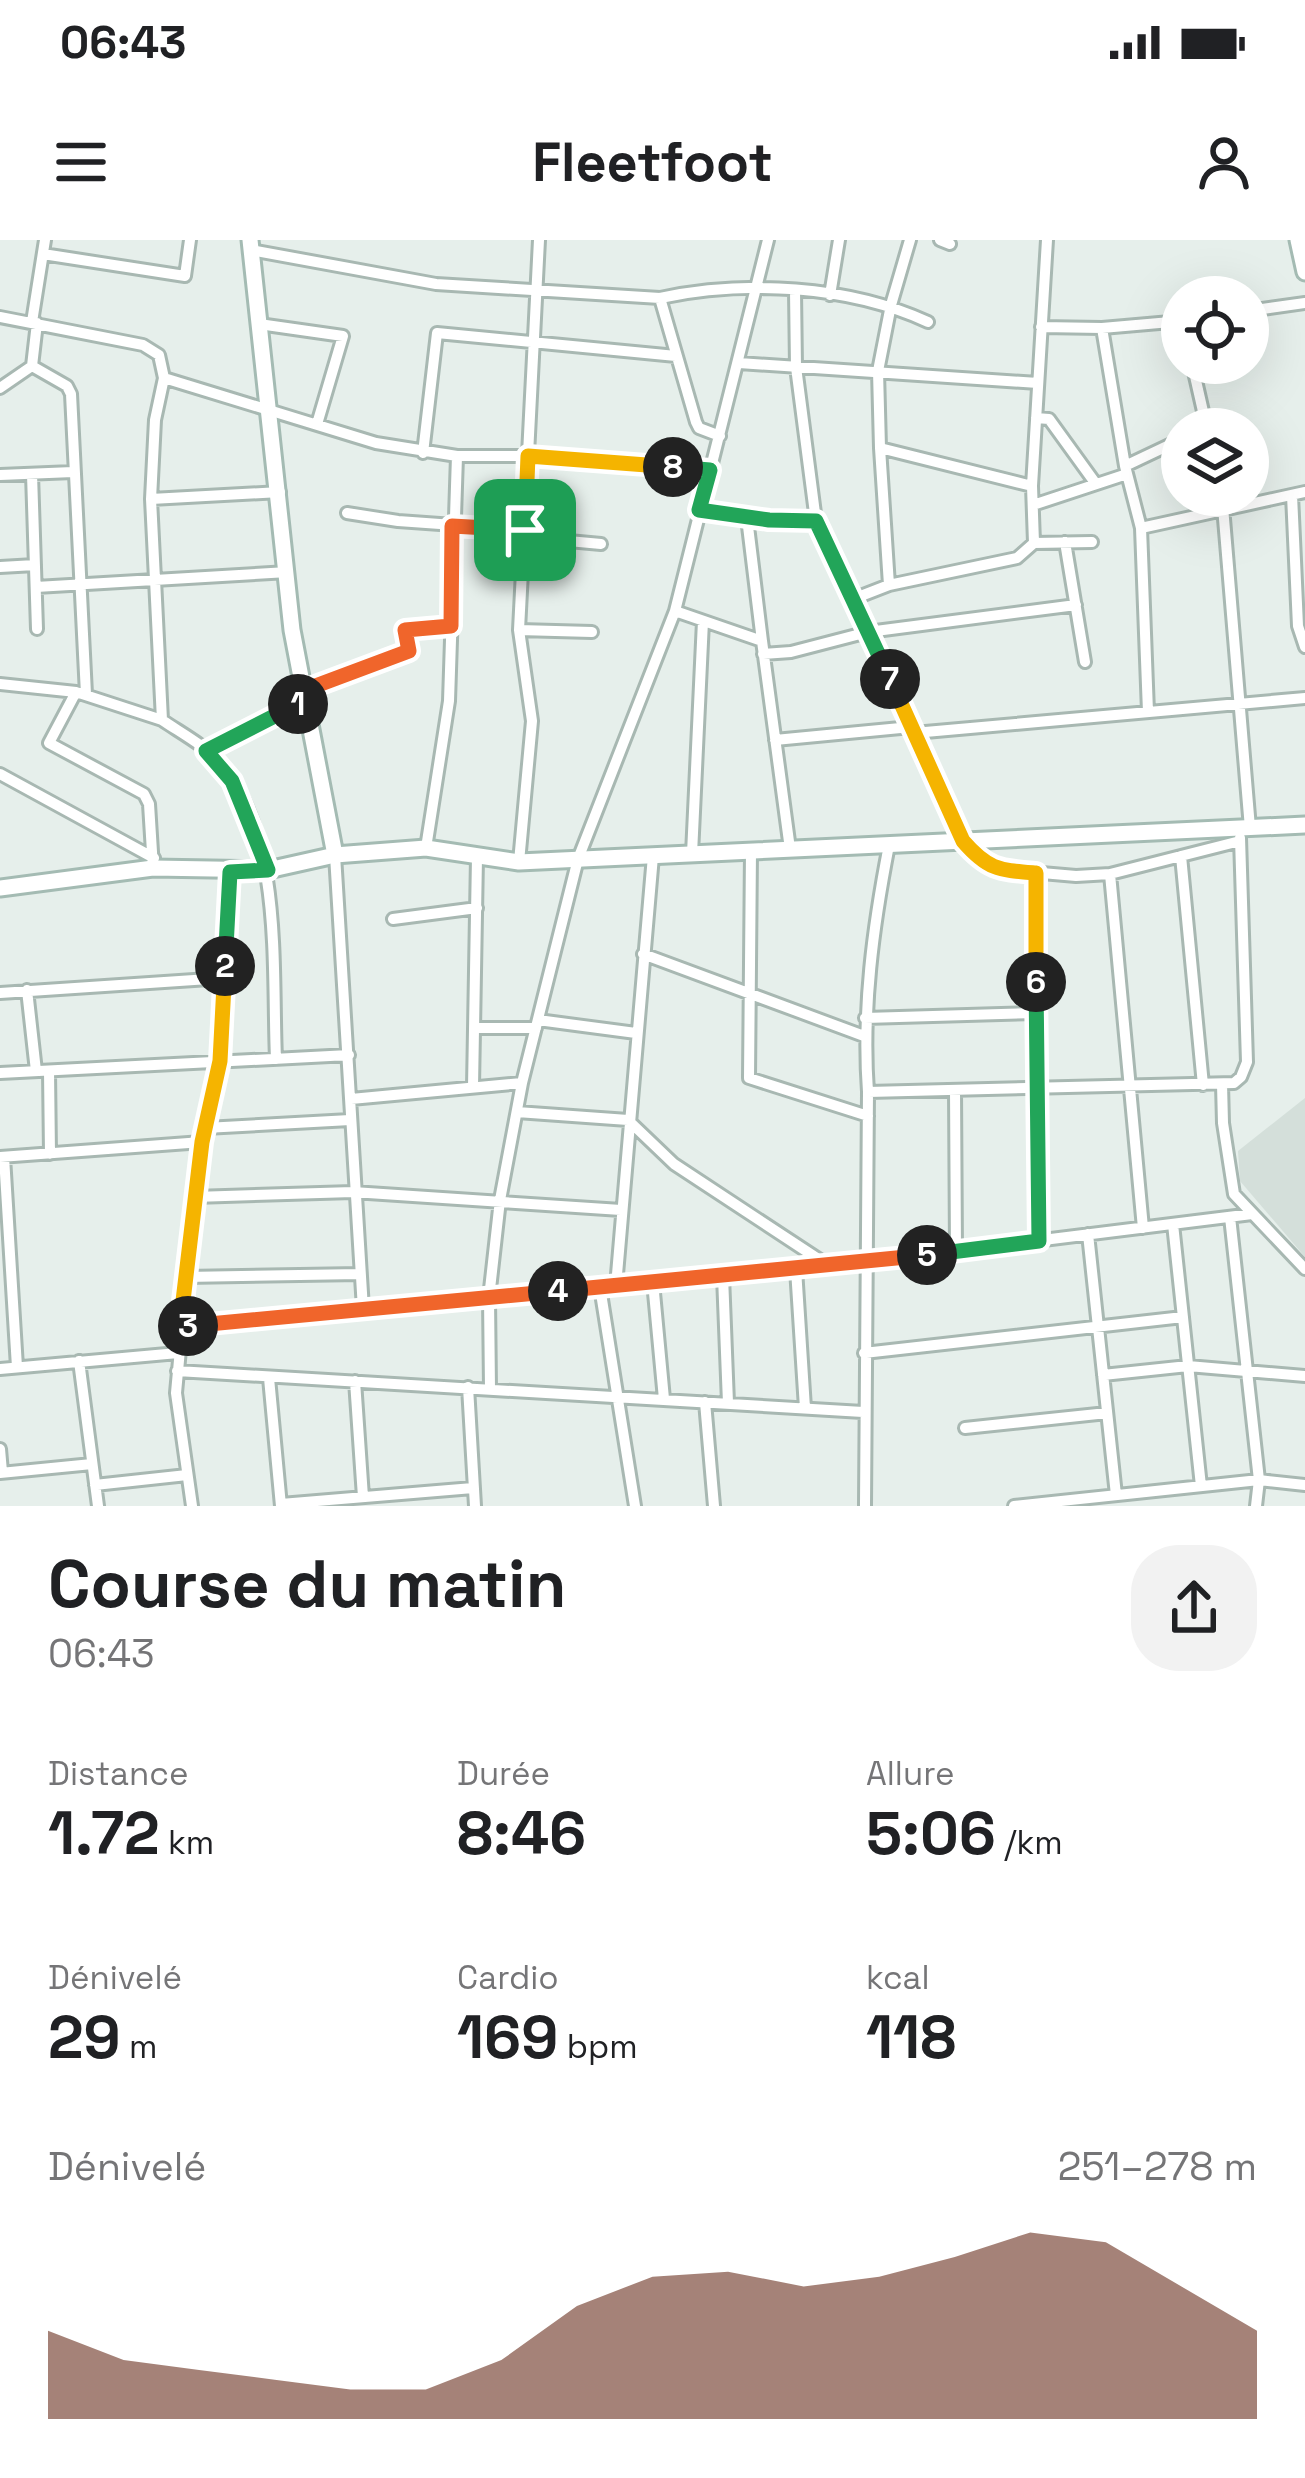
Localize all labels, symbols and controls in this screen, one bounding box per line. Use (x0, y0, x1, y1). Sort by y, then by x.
text: 06:43 (60, 14, 186, 71)
text: Fleetfoot (532, 128, 773, 197)
icon: menu (48, 129, 114, 195)
icon: person (1191, 129, 1257, 195)
map controls (1161, 276, 1269, 516)
button: locate (1161, 276, 1269, 384)
button: layers (1161, 408, 1269, 516)
pin: 8 (643, 437, 703, 497)
text: 8 (663, 446, 683, 488)
pin (474, 479, 576, 581)
icon: arrive (492, 497, 558, 563)
pin: 7 (860, 649, 920, 709)
text: 7 (881, 658, 899, 700)
pin: 1 (268, 674, 328, 734)
text: 1 (291, 683, 305, 725)
pin: 2 (195, 936, 255, 996)
text: 2 (215, 945, 235, 987)
pin: 6 (1006, 952, 1066, 1012)
text: 6 (1026, 961, 1046, 1003)
pin: 5 (897, 1225, 957, 1285)
text: 5 (917, 1234, 937, 1276)
pin: 4 (528, 1261, 588, 1321)
text: 4 (548, 1270, 569, 1312)
pin: 3 (158, 1296, 218, 1356)
text: 3 (178, 1305, 198, 1347)
text: Course du matin (48, 1542, 566, 1626)
button: share (1131, 1545, 1257, 1671)
text: 06:43 (48, 1629, 155, 1678)
text: Distance (48, 1753, 189, 1795)
text: Durée (457, 1753, 550, 1795)
text: Allure (866, 1753, 955, 1795)
text: 1.72 (48, 1795, 160, 1872)
text: 8:46 (457, 1795, 586, 1872)
text: 5:06 (866, 1795, 996, 1872)
text: km (160, 1822, 214, 1864)
text: /km (996, 1822, 1063, 1864)
text: Dénivelé (48, 1957, 182, 1999)
text: Cardio (457, 1957, 559, 1999)
text: kcal (866, 1957, 930, 1999)
text: 29 (48, 1999, 120, 2076)
text: 169 (457, 1999, 558, 2076)
text: 118 (866, 1999, 956, 2076)
text: m (120, 2026, 157, 2068)
text: bpm (558, 2026, 638, 2068)
text: Dénivelé (48, 2142, 206, 2191)
text: 251–278 m (1058, 2142, 1257, 2191)

